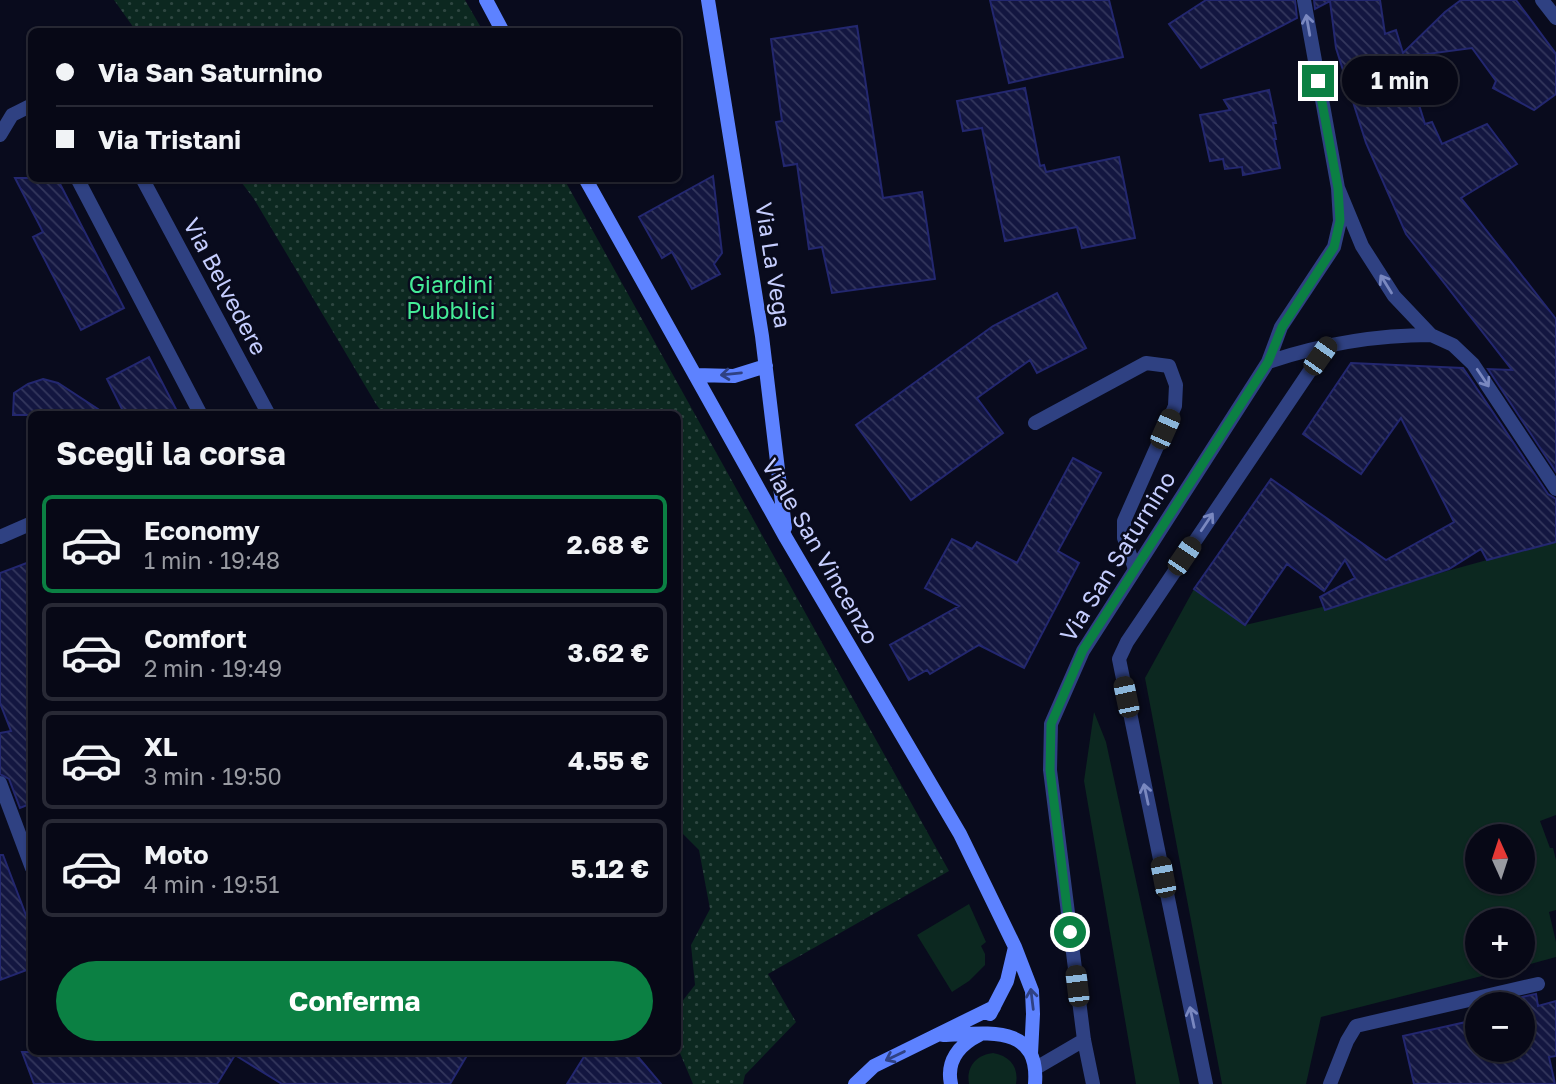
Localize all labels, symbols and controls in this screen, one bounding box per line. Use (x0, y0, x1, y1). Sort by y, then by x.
one-way arrow (1301, 14, 1314, 37)
callout: 1 min (1342, 56, 1458, 106)
text: Via San Saturnino (98, 57, 323, 88)
route end (1302, 65, 1334, 97)
text: 1 min (1371, 66, 1429, 94)
text: Via Tristani (98, 124, 241, 155)
street label: Via La Vega (750, 200, 798, 330)
street label: Via Belvedere (178, 213, 274, 359)
park label: Giardini Pubblici (406, 270, 496, 324)
one-way arrow (1379, 275, 1393, 295)
car (1300, 333, 1341, 379)
one-way arrow (1476, 367, 1490, 387)
one-way arrow (720, 368, 743, 381)
car (1147, 406, 1184, 452)
text: Scegli la corsa (56, 434, 286, 472)
street label: Viale San Vincenzo (756, 453, 886, 649)
street label: Via San Saturnino (1053, 466, 1181, 646)
icon: car (60, 513, 123, 576)
one-way arrow (1200, 513, 1214, 533)
text: Economy (144, 515, 260, 546)
text: 2.68 € (567, 529, 649, 560)
car (1164, 533, 1205, 579)
text: 1 min · 19:48 (144, 546, 280, 574)
icon: car (60, 621, 123, 684)
text: Comfort (144, 623, 247, 654)
text: 3.62 € (568, 637, 649, 668)
text: 2 min · 19:49 (144, 654, 282, 682)
car (1112, 674, 1141, 720)
icon: car (60, 729, 123, 792)
text: XL (144, 731, 178, 762)
text: 4.55 € (568, 745, 649, 776)
text: 3 min · 19:50 (144, 762, 282, 790)
one-way arrow (1139, 783, 1153, 806)
north arrow (1465, 824, 1535, 894)
map controls (1465, 824, 1535, 1062)
icon: car (60, 837, 123, 900)
text: Moto (144, 839, 209, 870)
text: 5.12 € (571, 853, 649, 884)
car (1149, 854, 1178, 900)
text: 4 min · 19:51 (144, 870, 279, 898)
button: + (1465, 908, 1535, 978)
route start (1054, 916, 1086, 948)
button: Conferma (56, 961, 653, 1041)
car (1065, 964, 1090, 1008)
one-way arrow (1025, 988, 1038, 1011)
button: − (1465, 992, 1535, 1062)
one-way arrow (1185, 1006, 1199, 1029)
one-way arrow (885, 1050, 906, 1064)

